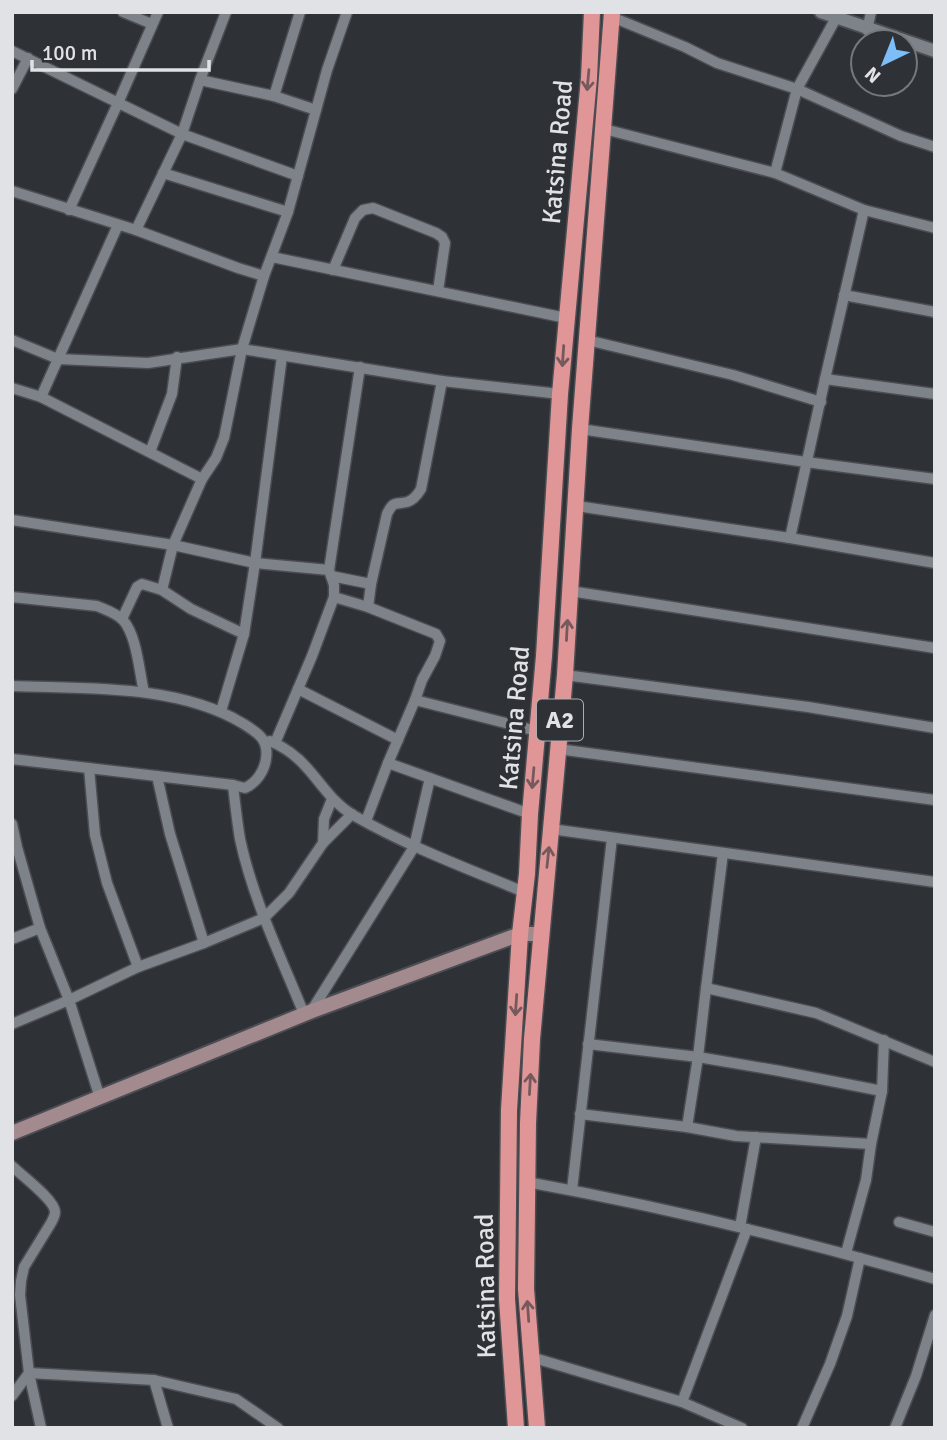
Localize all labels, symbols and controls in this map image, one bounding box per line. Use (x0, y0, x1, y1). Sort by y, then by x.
scale bar (32, 28, 208, 72)
north arrow (849, 28, 919, 98)
text: 100 m (42, 40, 97, 66)
text: N (860, 61, 886, 88)
one-way arrow (581, 69, 594, 91)
street label: Katsina Road (536, 79, 580, 226)
one-way arrow (556, 344, 569, 366)
one-way arrow (561, 619, 574, 642)
street label: Katsina Road (493, 645, 537, 792)
road number: A2 (537, 700, 583, 740)
one-way arrow (526, 766, 539, 789)
one-way arrow (542, 846, 555, 869)
one-way arrow (509, 993, 522, 1016)
one-way arrow (523, 1072, 536, 1095)
street label: Katsina Road (469, 1213, 503, 1359)
one-way arrow (521, 1300, 534, 1323)

